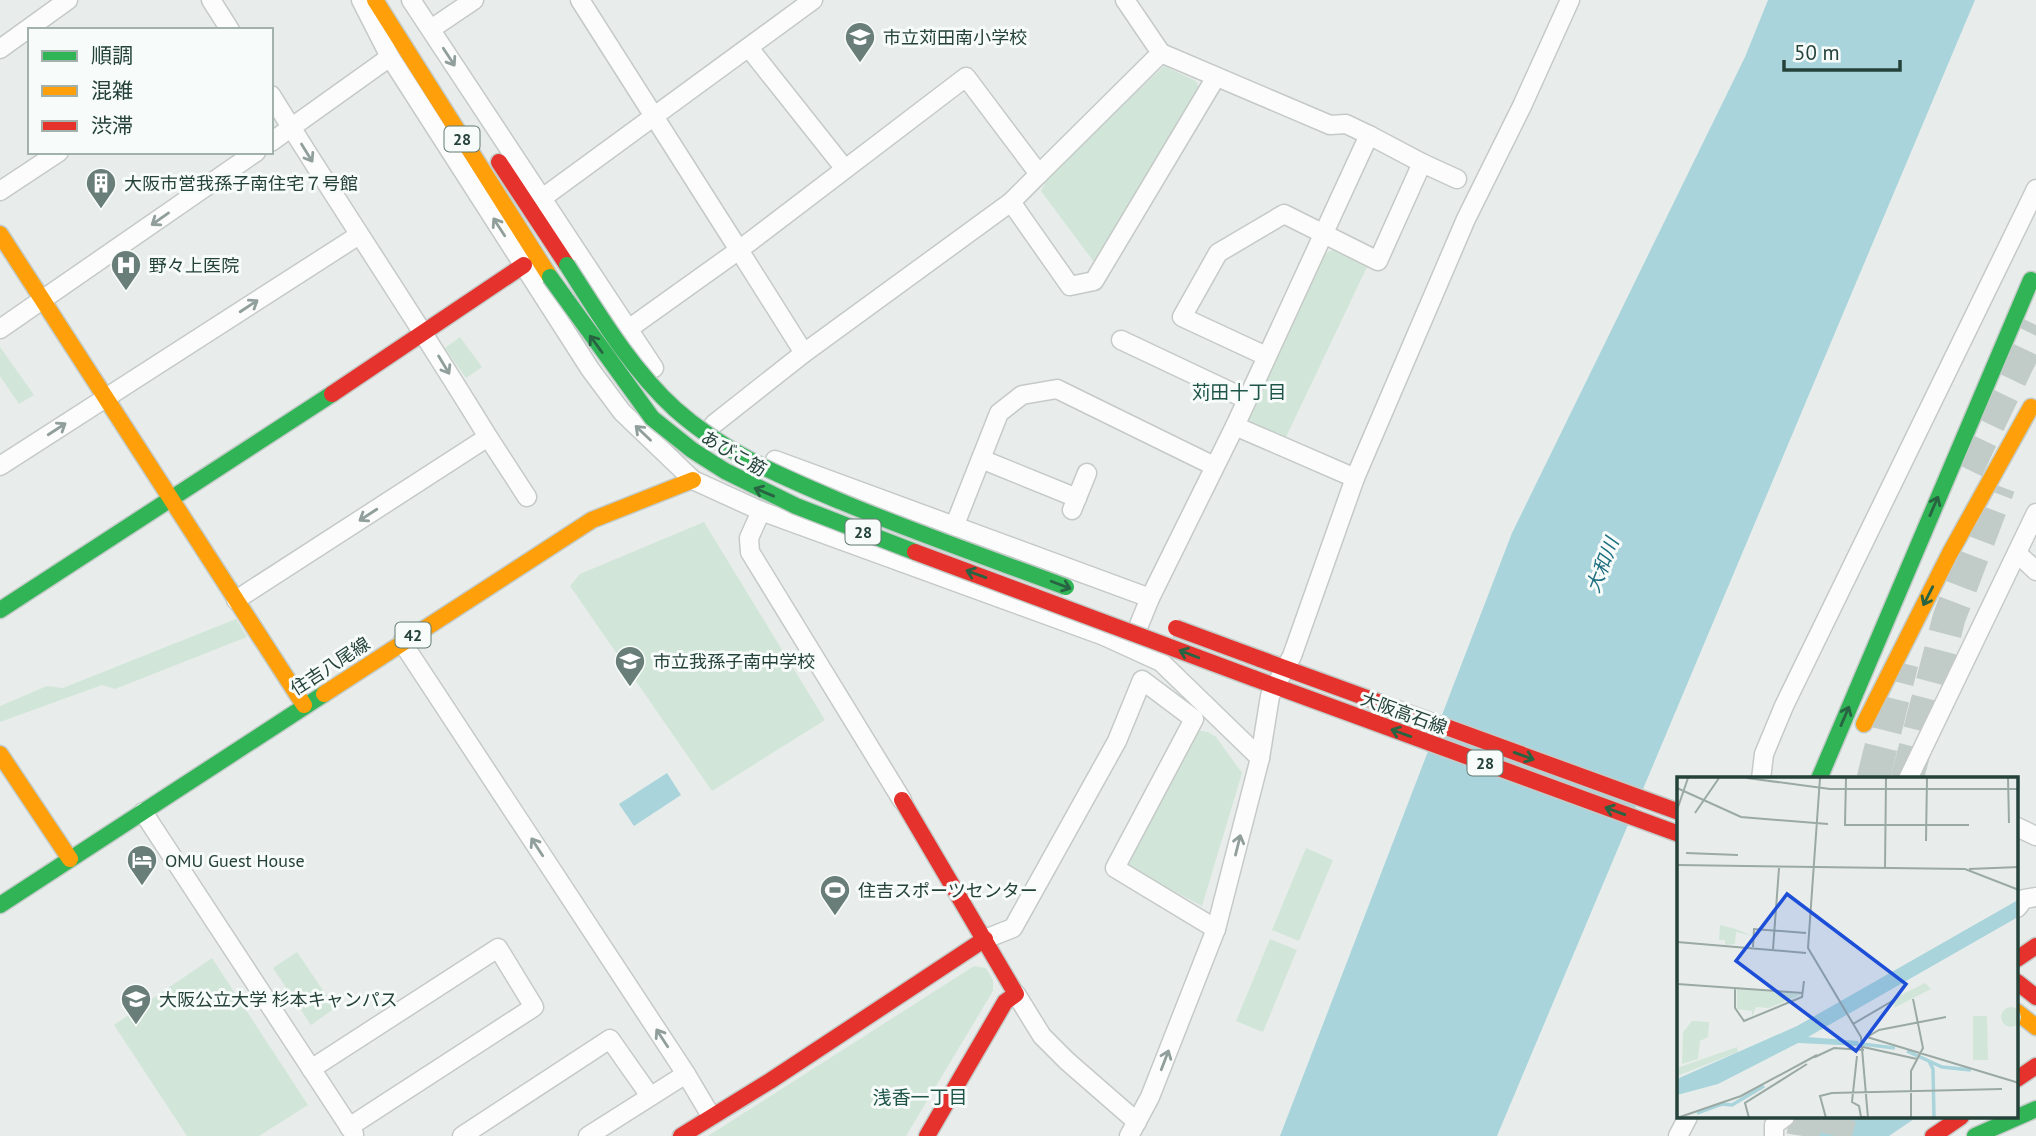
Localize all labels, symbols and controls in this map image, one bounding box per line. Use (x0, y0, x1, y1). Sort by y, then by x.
school or university icon: 市立苅田南小学校 (843, 20, 877, 64)
place label: 市立苅田南小学校 (883, 26, 1027, 49)
legend (28, 28, 273, 154)
scale bar (1784, 28, 1899, 72)
text: 50 m (1794, 39, 1840, 66)
text: 順調 (91, 42, 133, 69)
one-way arrow (442, 46, 456, 66)
text: 混雑 (91, 77, 133, 104)
text: 渋滞 (91, 112, 133, 139)
road number: 28 (444, 127, 480, 152)
one-way arrow (301, 143, 315, 163)
building icon: 大阪市営我孫子南住宅７号館 (84, 166, 118, 210)
place label: 大阪市営我孫子南住宅７号館 (124, 172, 358, 195)
one-way arrow (150, 212, 170, 226)
one-way arrow (492, 218, 506, 238)
hospital icon: 野々上医院 (109, 248, 143, 292)
place label: 野々上医院 (149, 254, 239, 277)
one-way arrow (238, 299, 258, 313)
one-way arrow (589, 335, 604, 354)
one-way arrow (438, 354, 452, 374)
district label: 苅田十丁目 (1191, 380, 1287, 404)
one-way arrow (47, 422, 66, 437)
one-way arrow (635, 425, 652, 442)
street label: あびこ筋 (697, 425, 771, 481)
one-way arrow (754, 485, 775, 498)
one-way arrow (1928, 496, 1941, 518)
one-way arrow (359, 507, 378, 522)
road number: 28 (846, 520, 880, 544)
water label: 大和川 (1581, 532, 1624, 596)
one-way arrow (966, 567, 988, 579)
one-way arrow (1049, 579, 1071, 592)
one-way arrow (1920, 585, 1934, 606)
road number: 42 (396, 622, 430, 648)
street label: 住吉八尾線 (286, 632, 374, 700)
school or university icon: 市立我孫子南中学校 (613, 644, 647, 688)
one-way arrow (1179, 646, 1201, 659)
place label: 市立我孫子南中学校 (653, 650, 815, 673)
street label: 大阪高石線 (1358, 687, 1450, 739)
one-way arrow (1839, 706, 1852, 727)
one-way arrow (1391, 726, 1413, 738)
road number: 28 (1468, 750, 1502, 776)
one-way arrow (1513, 751, 1535, 763)
inset map (1677, 777, 2018, 1118)
one-way arrow (1604, 803, 1626, 816)
one-way arrow (1232, 834, 1245, 857)
one-way arrow (530, 838, 545, 857)
hotel icon: OMU Guest House (125, 843, 159, 887)
place label: OMU Guest House (165, 849, 305, 872)
sports icon: 住吉スポーツセンター (818, 873, 852, 917)
place label: 住吉スポーツセンター (858, 879, 1038, 902)
school or university icon: 大阪公立大学 杉本キャンパス (119, 982, 153, 1026)
place label: 大阪公立大学 杉本キャンパス (159, 988, 398, 1011)
one-way arrow (655, 1028, 669, 1048)
one-way arrow (1159, 1050, 1172, 1071)
district label: 浅香一丁目 (872, 1085, 968, 1109)

